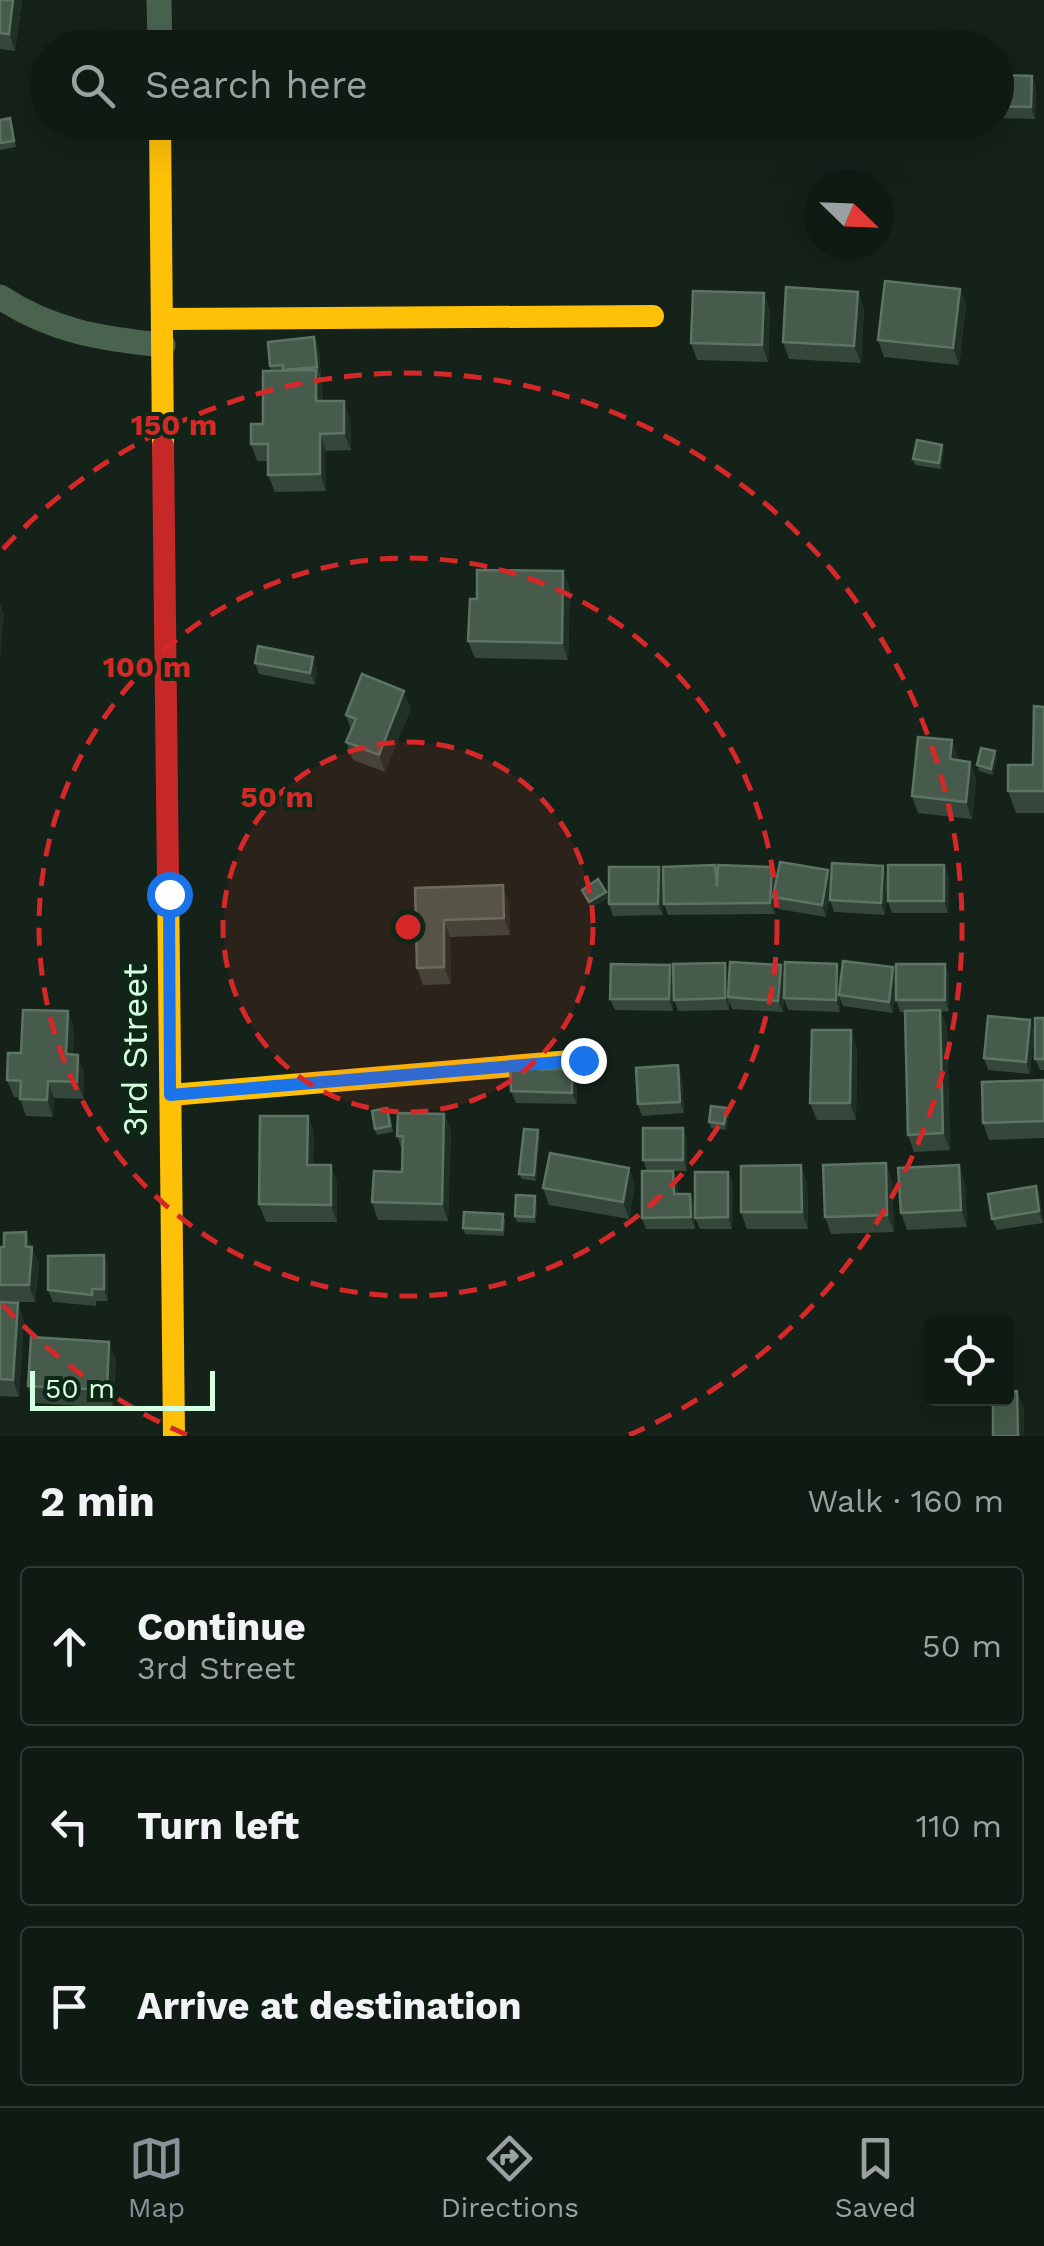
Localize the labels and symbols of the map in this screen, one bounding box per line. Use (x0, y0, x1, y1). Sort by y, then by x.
north arrow (804, 170, 894, 260)
text: 150 m (131, 407, 217, 442)
text: 100 m (103, 649, 191, 684)
text: 50 m (240, 779, 314, 814)
route start (147, 872, 193, 918)
centre of rings (390, 909, 426, 945)
street label: 3rd Street (114, 963, 156, 1137)
route end (561, 1038, 607, 1084)
scale bar (30, 1366, 215, 1410)

